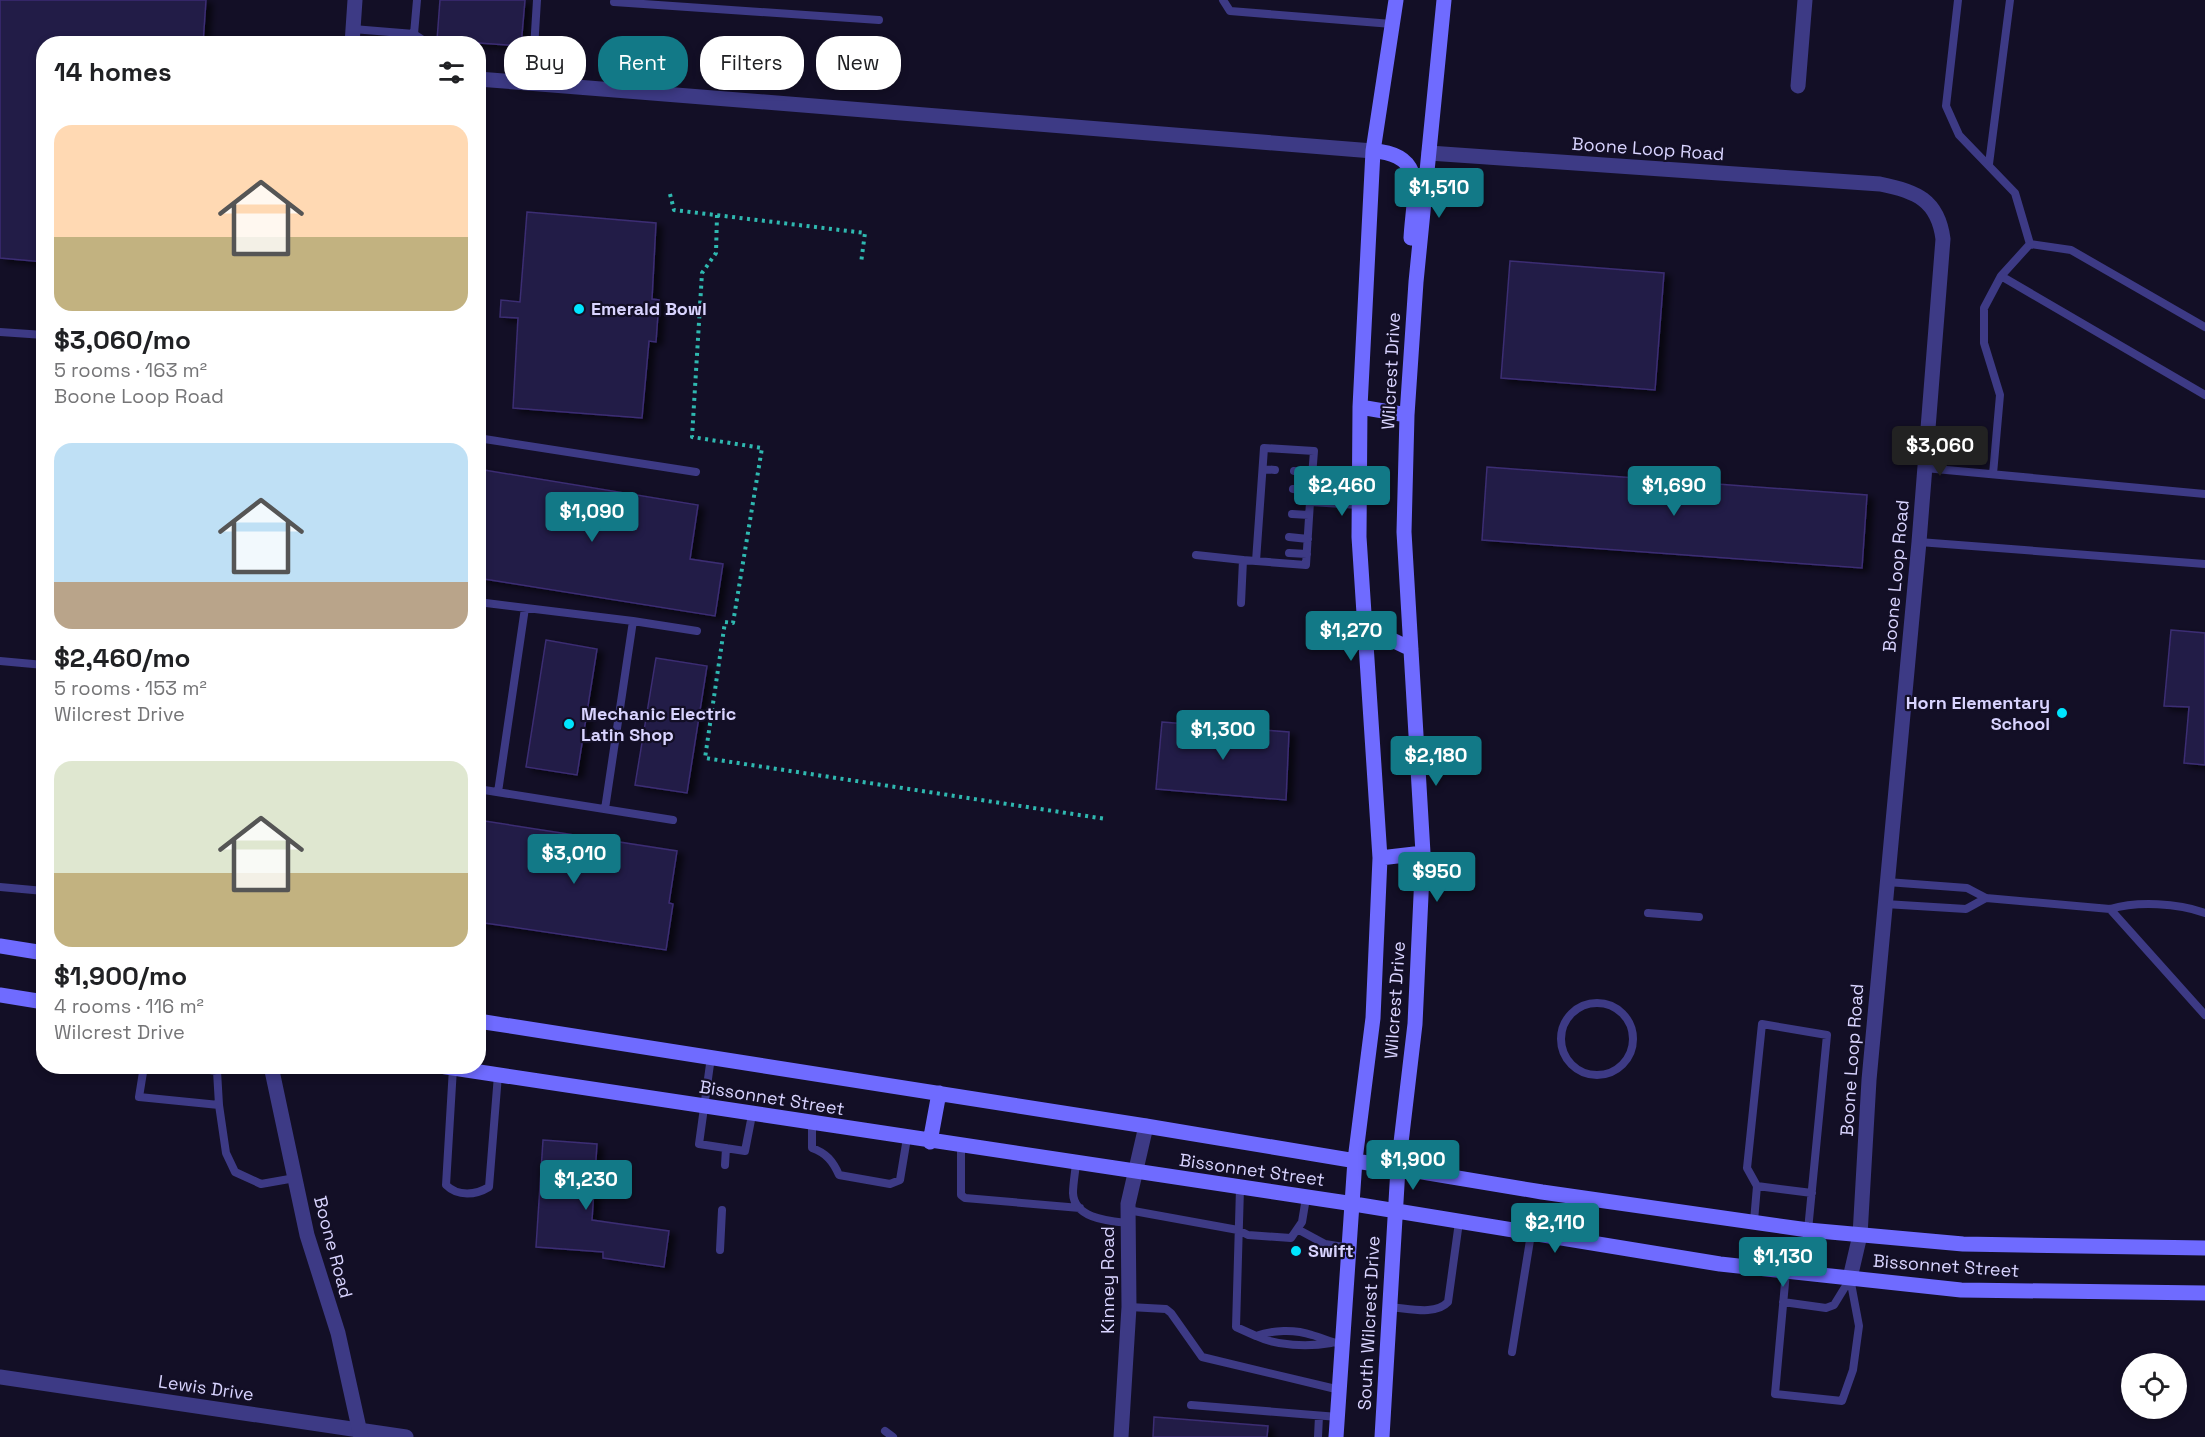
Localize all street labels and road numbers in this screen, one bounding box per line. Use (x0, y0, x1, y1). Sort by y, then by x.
street label: Boone Loop Road (1571, 132, 1725, 165)
street label: Wilcrest Drive (1376, 312, 1405, 430)
street label: Boone Loop Road (1877, 499, 1914, 653)
street label: Wilcrest Drive (1379, 940, 1410, 1060)
street label: Boone Loop Road (1835, 983, 1868, 1137)
street label: Bissonnet Street (698, 1075, 846, 1120)
street label: Bissonnet Street (1178, 1148, 1326, 1191)
street label: Boone Road (309, 1193, 358, 1300)
street label: Kinney Road (1096, 1226, 1119, 1334)
street label: South Wilcrest Drive (1352, 1235, 1385, 1411)
street label: Bissonnet Street (1872, 1249, 2020, 1282)
street label: Lewis Drive (157, 1369, 255, 1406)

